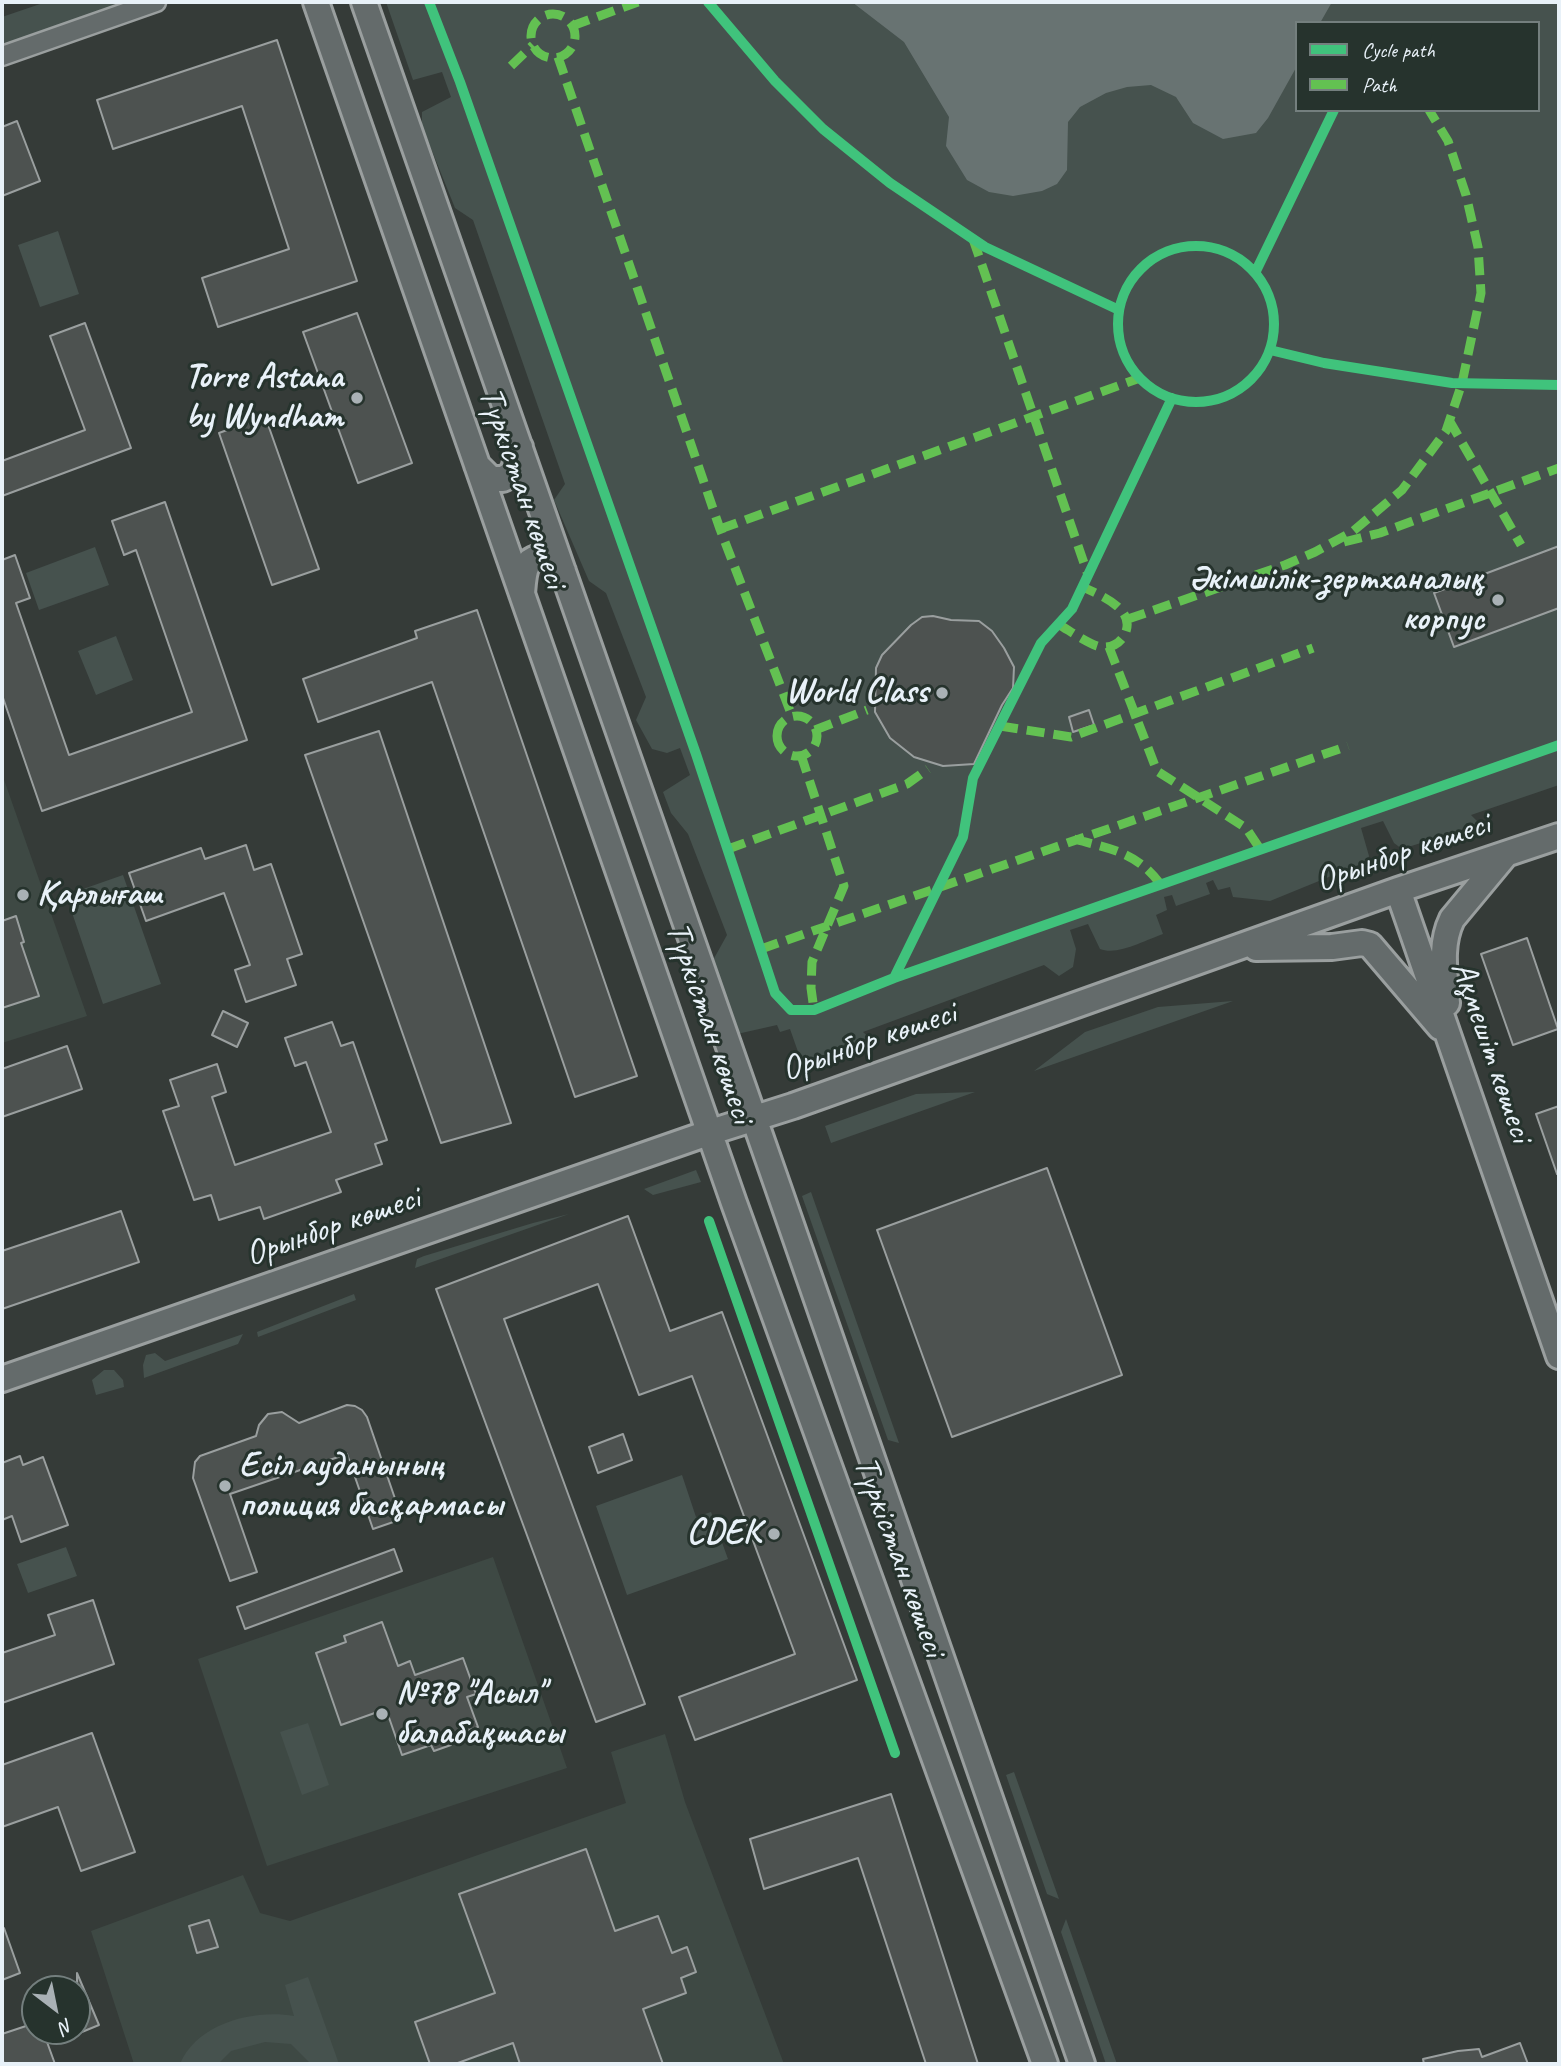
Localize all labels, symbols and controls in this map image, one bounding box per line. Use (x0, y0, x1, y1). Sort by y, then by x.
legend (1295, 21, 1540, 112)
text: Cycle path (1362, 37, 1435, 63)
text: Path (1362, 72, 1397, 98)
place label: Torre Astana by Wyndham (185, 357, 343, 439)
street label: Түркістан көшесі (468, 382, 576, 594)
marker: Torre Astana by Wyndham (349, 390, 365, 406)
place label: Әкімшілік-зертханалық корпус (1189, 559, 1484, 641)
marker: Әкімшілік-зертханалық корпус (1490, 592, 1506, 608)
place label: World Class (786, 672, 928, 714)
marker: World Class (934, 685, 950, 701)
street label: Орынбор көшесі (1310, 804, 1496, 902)
place label: Қарлығаш (37, 874, 162, 916)
marker: Қарлығаш (15, 887, 31, 903)
street label: Түркістан көшесі (655, 917, 763, 1129)
street label: Ақмешіт көшесі (1440, 956, 1542, 1148)
street label: Орынбор көшесі (776, 993, 962, 1091)
street label: Орынбор көшесі (240, 1178, 426, 1276)
place label: Есіл ауданының полиция басқармасы (239, 1445, 503, 1527)
street label: Түркістан көшесі (843, 1451, 955, 1663)
marker: Есіл ауданының полиция басқармасы (217, 1478, 233, 1494)
place label: CDEK (686, 1513, 760, 1555)
marker: CDEK (766, 1526, 782, 1542)
place label: №78 "Асыл" балабақшасы (396, 1673, 564, 1755)
marker: №78 "Асыл" балабақшасы (374, 1706, 390, 1722)
north arrow (21, 1975, 91, 2045)
text: N (55, 2013, 77, 2039)

